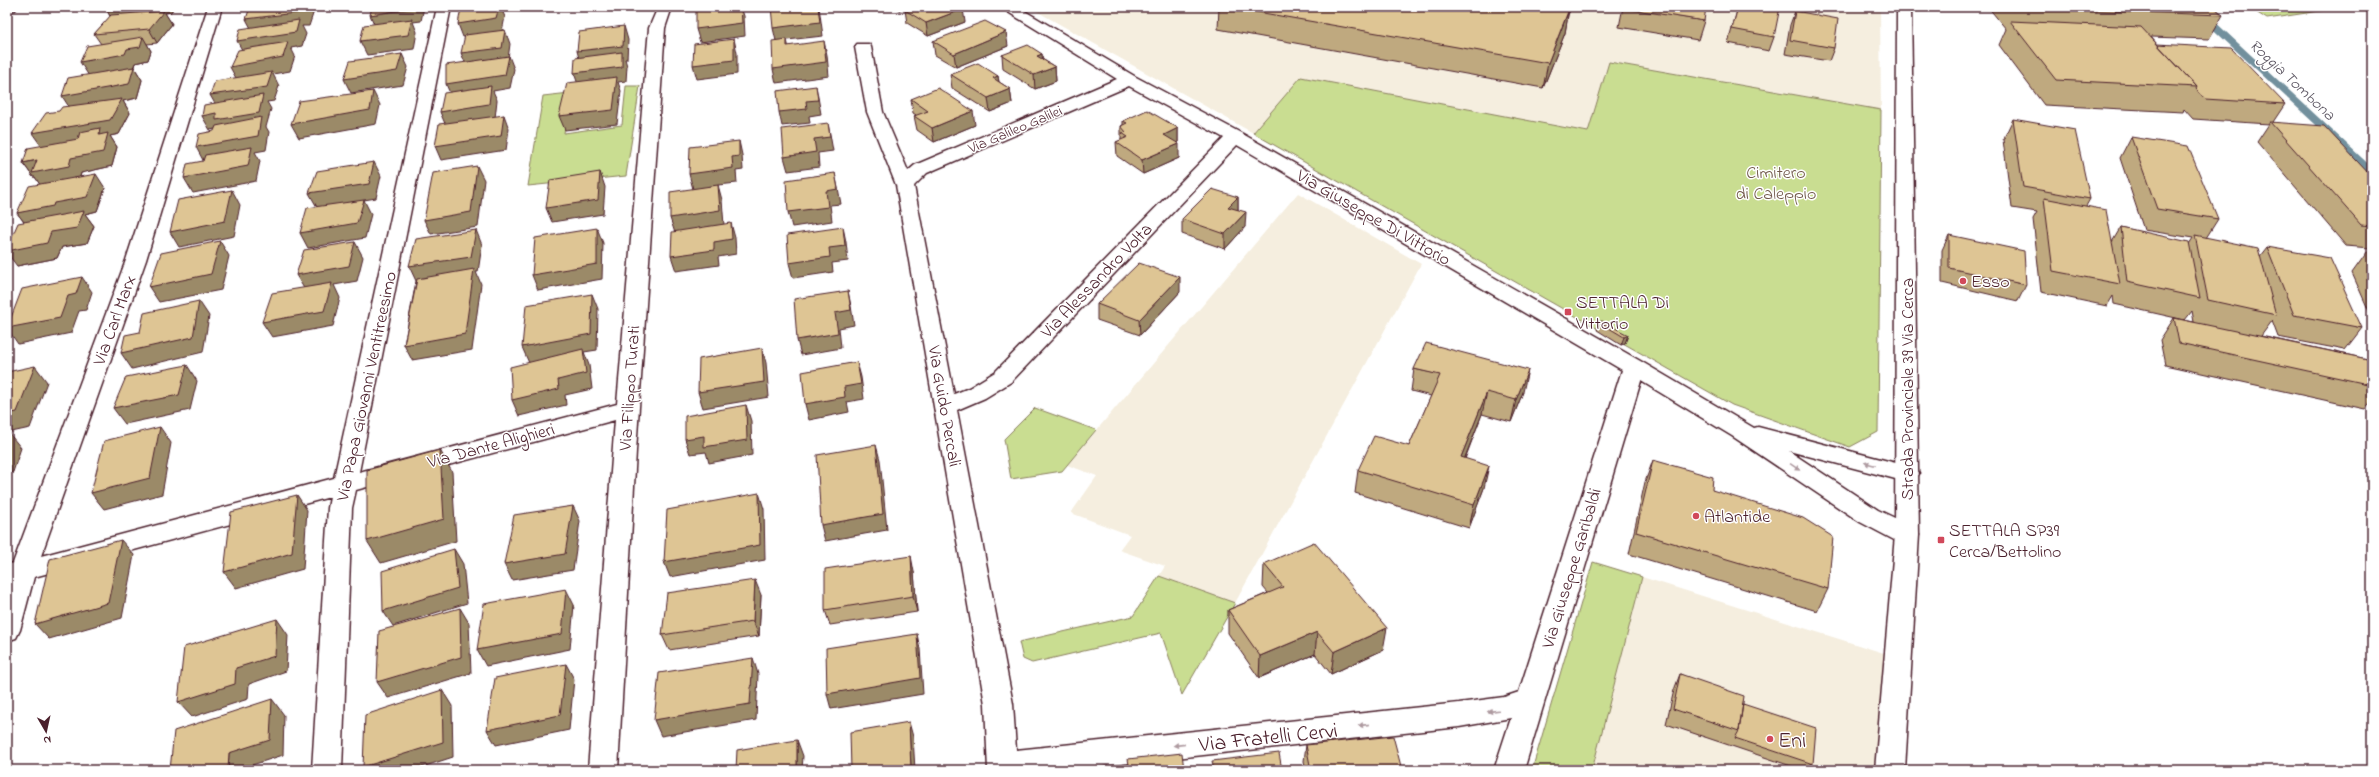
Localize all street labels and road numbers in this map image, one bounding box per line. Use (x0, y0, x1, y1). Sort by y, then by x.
street label: Via Galileo Galilei (964, 100, 1066, 160)
street label: Via Giuseppe Di Vittorio (1290, 163, 1455, 274)
street label: Via Alessandro Volta (1035, 218, 1159, 346)
street label: Via Papa Giovanni Ventitreesimo (331, 269, 405, 505)
street label: Via Carl Marx (87, 272, 144, 370)
street label: Strada Provinciale 39 Via Cerca (1896, 278, 1922, 500)
street label: Via Filippo Turati (614, 325, 648, 453)
street label: Via Guido Percali (919, 343, 966, 469)
street label: Via Dante Alighieri (424, 417, 558, 478)
street label: Via Giuseppe Garibaldi (1536, 485, 1610, 653)
street label: Via Fratelli Cervi (1196, 716, 1339, 762)

